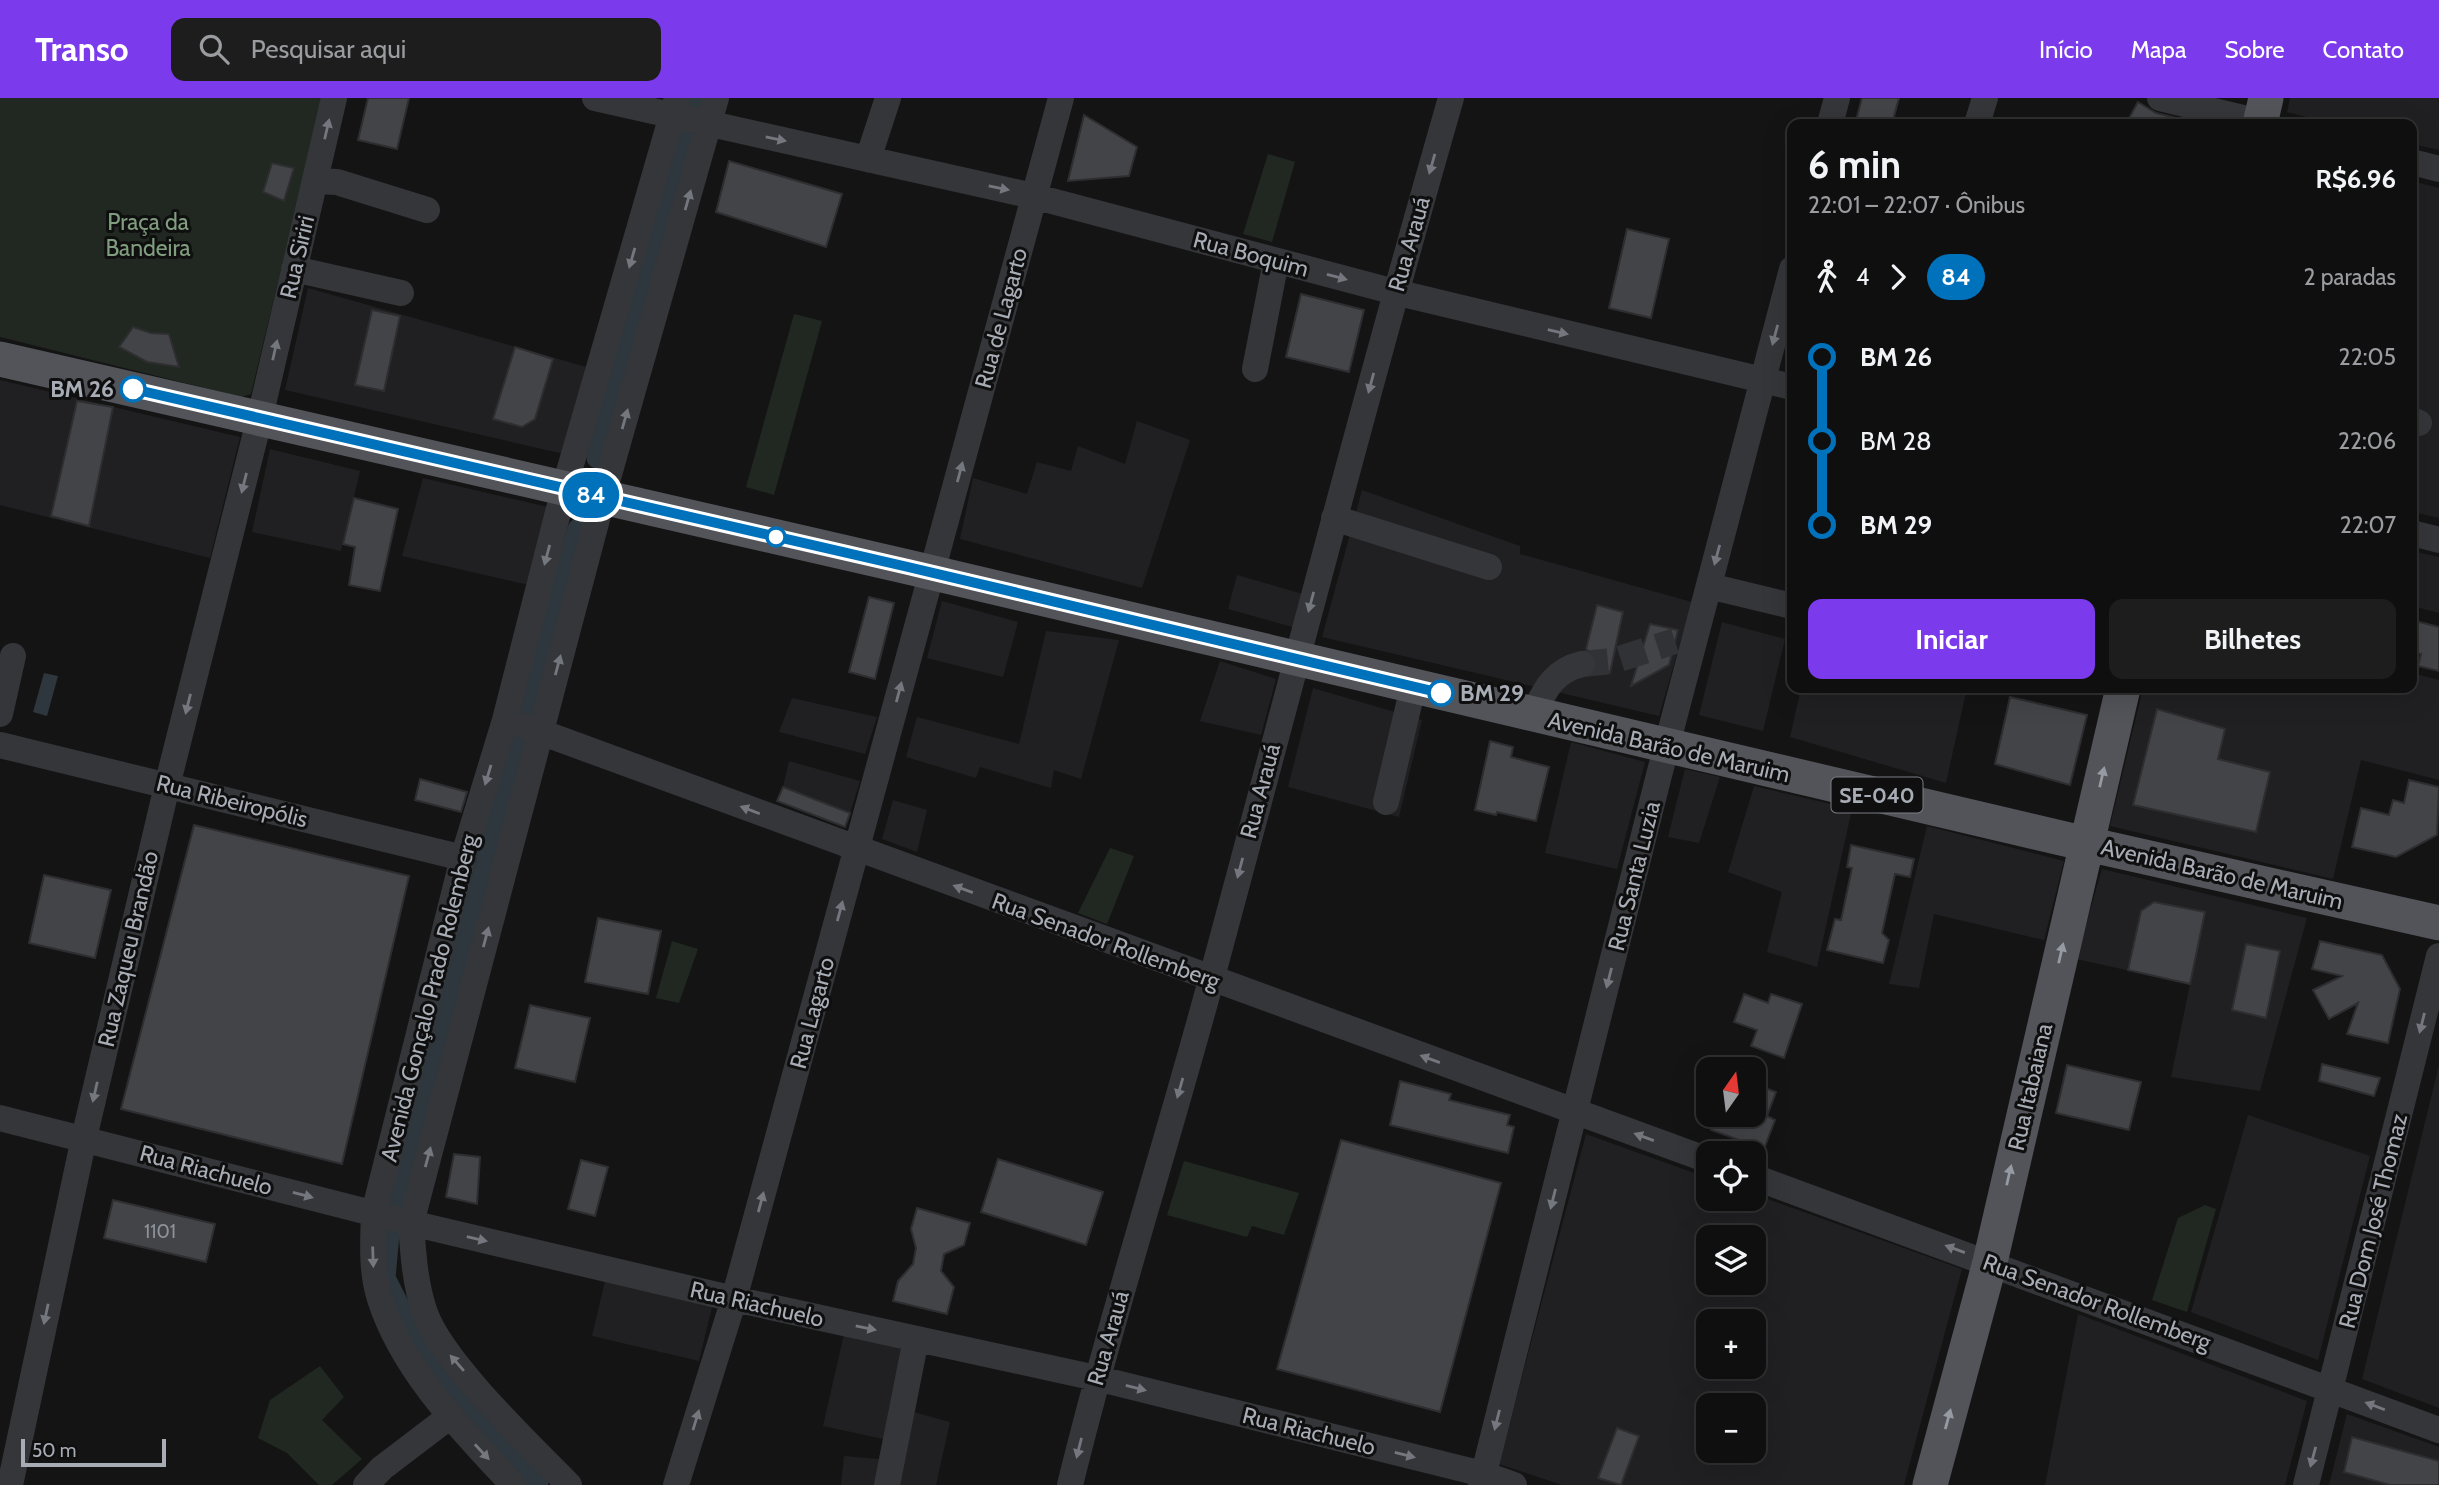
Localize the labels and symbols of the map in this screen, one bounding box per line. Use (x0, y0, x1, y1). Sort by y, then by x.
one-way arrow (322, 118, 333, 140)
one-way arrow (765, 134, 787, 145)
one-way arrow (1427, 153, 1437, 174)
one-way arrow (988, 183, 1010, 194)
one-way arrow (683, 189, 694, 211)
street label: Rua Arauá (1382, 193, 1436, 295)
park label: Praça da Bandeira (105, 208, 191, 262)
street label: Rua Siriri (274, 213, 320, 301)
street label: Rua Boquim (1190, 225, 1312, 283)
street label: Rua de Lagarto (969, 245, 1033, 391)
one-way arrow (626, 248, 636, 269)
one-way arrow (1326, 272, 1348, 283)
one-way arrow (1769, 325, 1779, 346)
one-way arrow (1547, 326, 1569, 337)
one-way arrow (270, 339, 281, 361)
one-way arrow (1365, 372, 1376, 394)
place label: BM 26 (50, 375, 114, 403)
marker: BM 26 (120, 376, 146, 402)
one-way arrow (620, 408, 631, 430)
one-way arrow (956, 462, 966, 483)
one-way arrow (238, 472, 249, 494)
line badge: 84 (560, 472, 622, 518)
unlabelled marker (766, 527, 786, 547)
one-way arrow (1711, 544, 1722, 566)
one-way arrow (542, 545, 552, 566)
one-way arrow (1306, 592, 1316, 613)
one-way arrow (553, 654, 564, 676)
place label: BM 29 (1460, 679, 1524, 707)
marker: BM 29 (1428, 680, 1454, 706)
one-way arrow (895, 681, 905, 702)
one-way arrow (183, 693, 194, 715)
street label: Avenida Barão de Maruim (1545, 706, 1793, 788)
street label: Rua Arauá (1234, 740, 1286, 842)
one-way arrow (483, 765, 493, 786)
one-way arrow (2097, 766, 2108, 788)
street label: Rua Ribeiropólis (154, 769, 310, 833)
road number: SE-040 (1832, 778, 1923, 812)
street label: Rua Santa Luzia (1602, 798, 1666, 954)
one-way arrow (739, 804, 760, 815)
street label: Avenida Gonçalo Prado Rolemberg (375, 831, 483, 1165)
street label: Avenida Barão de Maruim (2098, 833, 2346, 915)
street label: Rua Zaqueu Brandão (92, 848, 164, 1050)
one-way arrow (1234, 857, 1245, 879)
one-way arrow (953, 883, 974, 894)
street label: Rua Senador Rollemberg (988, 887, 1224, 996)
one-way arrow (835, 900, 846, 922)
one-way arrow (481, 926, 492, 948)
one-way arrow (2056, 942, 2067, 964)
street label: Rua Lagarto (784, 954, 840, 1072)
one-way arrow (1603, 968, 1614, 990)
one-way arrow (2416, 1012, 2427, 1034)
street label: Rua Itabaiana (2002, 1021, 2058, 1153)
one-way arrow (1420, 1053, 1441, 1064)
north arrow (1696, 1057, 1766, 1127)
one-way arrow (1174, 1077, 1185, 1099)
one-way arrow (89, 1081, 100, 1103)
street label: Rua Dom José Thomaz (2333, 1111, 2413, 1331)
one-way arrow (1633, 1131, 1654, 1142)
street label: Rua Riachuelo (137, 1139, 275, 1201)
one-way arrow (423, 1146, 434, 1168)
one-way arrow (2004, 1164, 2015, 1186)
one-way arrow (1547, 1188, 1558, 1210)
one-way arrow (293, 1190, 315, 1201)
one-way arrow (756, 1191, 766, 1212)
house number: 1101 (144, 1220, 176, 1243)
one-way arrow (466, 1234, 488, 1245)
one-way arrow (1945, 1244, 1966, 1255)
one-way arrow (368, 1246, 379, 1268)
street label: Rua Senador Rollemberg (1979, 1248, 2215, 1357)
street label: Rua Riachuelo (688, 1275, 826, 1333)
street label: Rua Arauá (1081, 1287, 1135, 1389)
one-way arrow (41, 1303, 52, 1325)
one-way arrow (855, 1323, 877, 1334)
one-way arrow (450, 1354, 465, 1371)
one-way arrow (1125, 1383, 1147, 1394)
one-way arrow (2365, 1400, 2386, 1411)
street label: Rua Riachuelo (1240, 1401, 1378, 1461)
one-way arrow (1943, 1408, 1954, 1430)
one-way arrow (692, 1409, 702, 1430)
one-way arrow (1491, 1409, 1502, 1431)
scale bar (21, 1436, 166, 1468)
one-way arrow (1073, 1437, 1084, 1459)
one-way arrow (473, 1443, 489, 1460)
one-way arrow (2307, 1446, 2318, 1468)
one-way arrow (1394, 1449, 1416, 1460)

